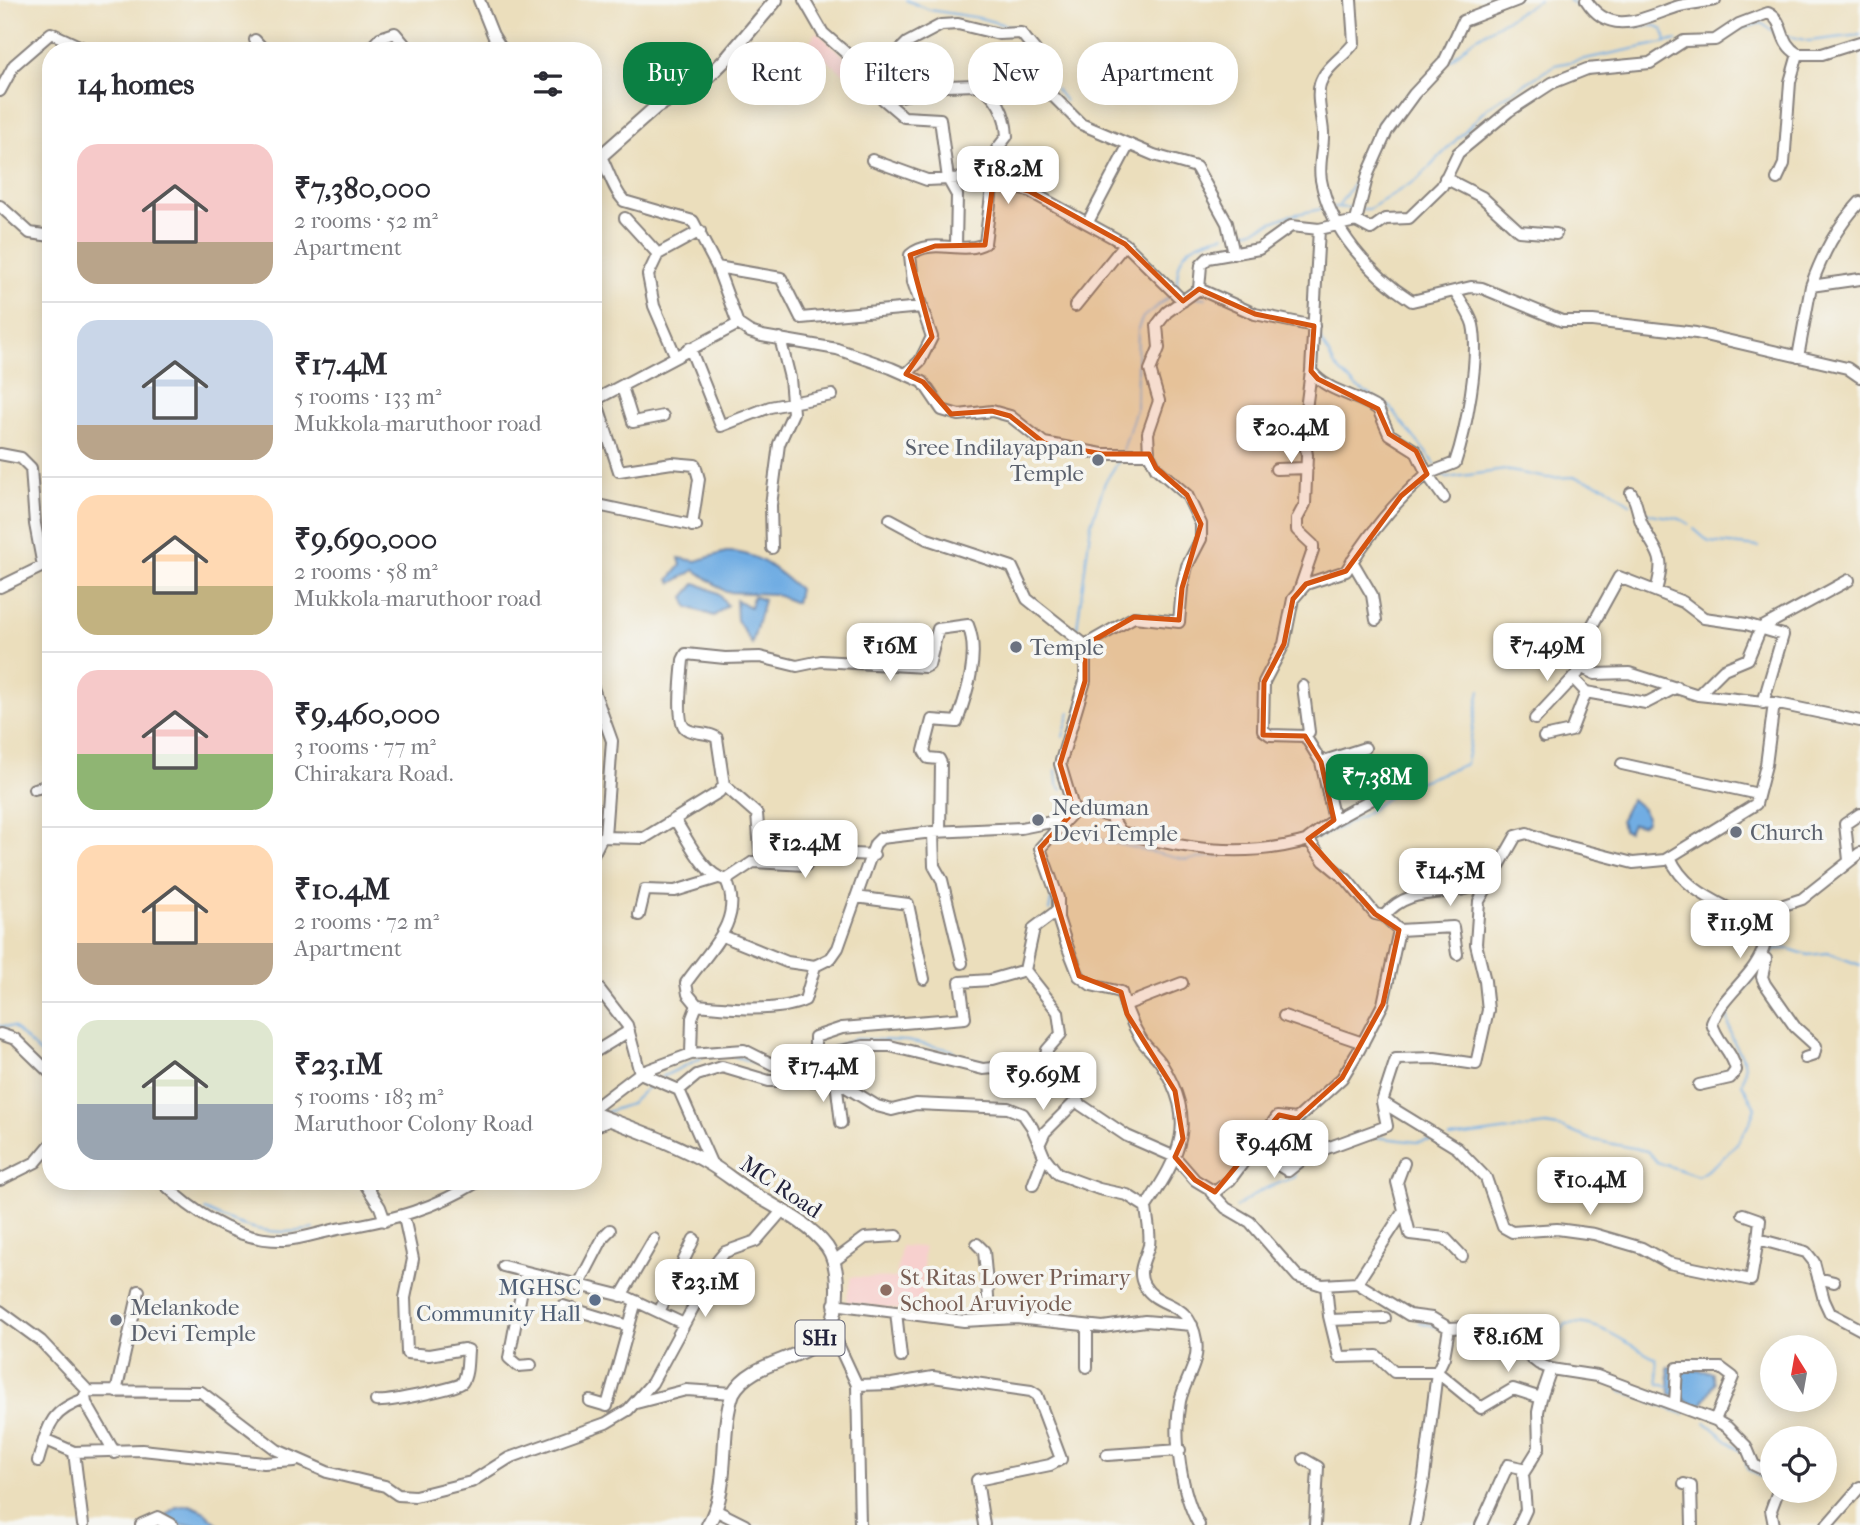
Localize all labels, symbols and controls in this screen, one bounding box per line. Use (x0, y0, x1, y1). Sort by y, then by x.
chip: Buy (623, 42, 713, 105)
chip: Rent (727, 42, 826, 105)
chip: Filters (840, 42, 954, 105)
chip: New (968, 42, 1063, 105)
chip: Apartment (1077, 42, 1238, 105)
icon: filters (529, 65, 567, 103)
text: 14 homes (77, 67, 194, 102)
pin: ₹18.2M (951, 146, 1065, 206)
text: ₹18.2M (973, 155, 1043, 182)
text: ₹7,380,000 (294, 171, 431, 206)
icon: home (133, 172, 217, 256)
text: 2 rooms · 52 m² (294, 207, 438, 234)
text: Apartment (294, 234, 402, 261)
text: ₹17.4M (294, 347, 388, 382)
icon: home (133, 348, 217, 432)
text: 5 rooms · 133 m² (294, 383, 441, 410)
pin: ₹20.4M (1234, 406, 1348, 465)
text: Mukkola-maruthoor road (294, 410, 541, 437)
text: ₹20.4M (1252, 414, 1330, 441)
place label: Sree Indilayappan Temple (905, 434, 1085, 487)
marker: Sree Indilayappan Temple (1090, 452, 1106, 468)
text: ₹9,690,000 (294, 522, 437, 557)
icon: home (133, 523, 217, 607)
text: 2 rooms · 58 m² (294, 558, 438, 585)
text: Mukkola-maruthoor road (294, 585, 541, 612)
pin: ₹16M (849, 624, 931, 683)
pin: ₹7.49M (1490, 624, 1604, 683)
text: ₹16M (863, 632, 917, 659)
text: ₹7.49M (1509, 632, 1585, 659)
place label: Temple (1030, 634, 1104, 661)
marker: Temple (1008, 639, 1024, 655)
text: ₹9,460,000 (294, 697, 440, 732)
icon: home (133, 698, 217, 782)
text: 3 rooms · 77 m² (294, 733, 436, 760)
pin: ₹7.38M (1320, 754, 1434, 814)
text: Chirakara Road. (294, 760, 454, 787)
text: ₹7.38M (1342, 763, 1412, 790)
place label: Neduman Devi Temple (1052, 794, 1178, 847)
marker: Neduman Devi Temple (1030, 812, 1046, 828)
place label: Church (1750, 819, 1824, 846)
pin: ₹12.4M (748, 820, 862, 880)
marker: Church (1728, 824, 1744, 840)
text: ₹12.4M (769, 829, 841, 856)
pin: ₹14.5M (1393, 848, 1507, 908)
text: ₹14.5M (1415, 857, 1485, 884)
text: ₹10.4M (294, 872, 390, 907)
icon: home (133, 873, 217, 957)
pin: ₹11.9M (1683, 900, 1797, 960)
text: 2 rooms · 72 m² (294, 908, 439, 935)
text: ₹11.9M (1707, 909, 1773, 936)
text: Apartment (294, 935, 402, 962)
pin: ₹17.4M (766, 1044, 880, 1104)
text: ₹23.1M (294, 1047, 383, 1082)
icon: home (133, 1048, 217, 1132)
pin: ₹9.69M (986, 1052, 1100, 1112)
text: ₹17.4M (787, 1053, 859, 1080)
text: ₹9.69M (1005, 1061, 1081, 1088)
text: 5 rooms · 183 m² (294, 1083, 444, 1110)
text: Maruthoor Colony Road (294, 1110, 533, 1137)
pin: ₹9.46M (1217, 1120, 1331, 1180)
text: ₹9.46M (1235, 1129, 1313, 1156)
street label: MC Road (735, 1150, 827, 1224)
pin: ₹10.4M (1533, 1158, 1647, 1217)
text: ₹10.4M (1553, 1166, 1627, 1193)
pin: ₹23.1M (648, 1260, 762, 1319)
place label: St Ritas Lower Primary School Aruviyode (900, 1264, 1132, 1317)
text: ₹23.1M (671, 1268, 739, 1295)
place label: MGHSC Community Hall (416, 1274, 582, 1327)
marker: St Ritas Lower Primary School Aruviyode (878, 1282, 894, 1298)
marker: MGHSC Community Hall (587, 1292, 603, 1308)
place label: Melankode Devi Temple (130, 1294, 256, 1347)
marker: Melankode Devi Temple (108, 1312, 124, 1328)
pin: ₹8.16M (1451, 1314, 1565, 1374)
road number: SH1 (796, 1320, 844, 1356)
text: ₹8.16M (1473, 1323, 1543, 1350)
north arrow (1760, 1335, 1838, 1412)
map controls (1760, 1335, 1837, 1503)
button: locate (1760, 1426, 1837, 1503)

